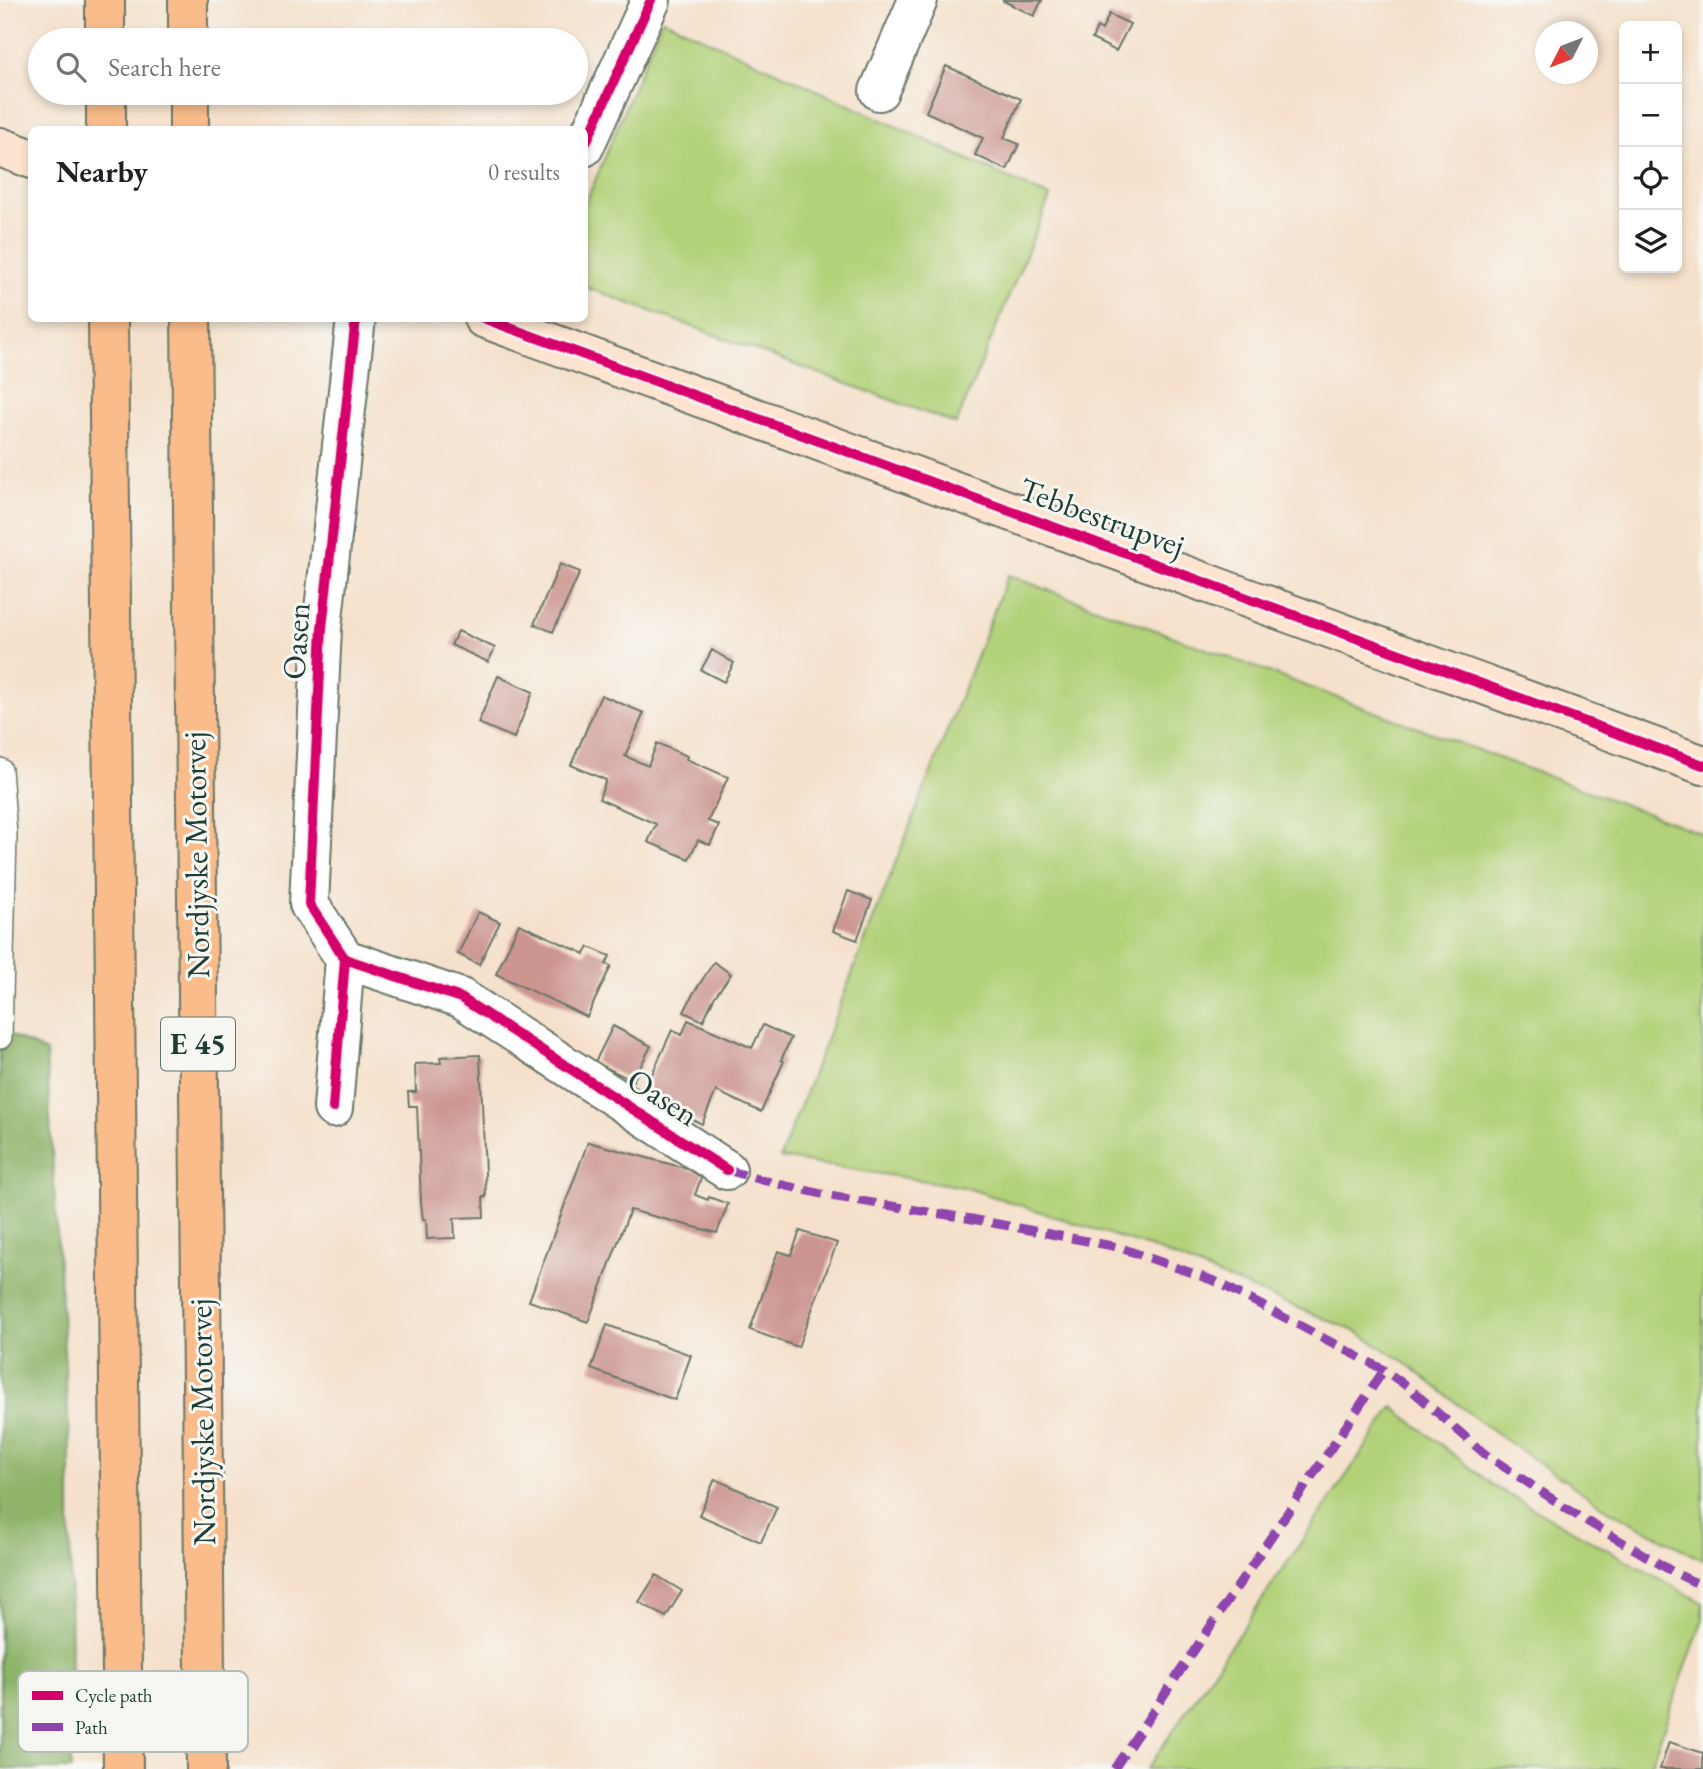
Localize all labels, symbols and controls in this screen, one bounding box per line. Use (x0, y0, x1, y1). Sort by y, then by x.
north arrow (1535, 21, 1598, 84)
map controls (1619, 21, 1682, 273)
button: + (1619, 21, 1682, 84)
search box (28, 28, 588, 105)
icon: search (52, 48, 90, 86)
text: Search here (108, 50, 221, 84)
button: − (1619, 84, 1682, 147)
button: locate (1619, 147, 1682, 210)
text: Nearby (56, 152, 148, 191)
text: 0 results (488, 157, 560, 187)
button: layers (1619, 210, 1682, 273)
street label: Tebbestrupvej (1014, 468, 1190, 566)
street label: Oasen (272, 601, 320, 681)
street label: Nordjyske Motorvej (173, 731, 219, 979)
road number: E 45 (161, 1018, 235, 1070)
street label: Oasen (619, 1058, 707, 1136)
street label: Nordjyske Motorvej (179, 1298, 225, 1546)
legend (18, 1671, 248, 1752)
text: Cycle path (75, 1683, 153, 1708)
text: Path (75, 1715, 108, 1740)

